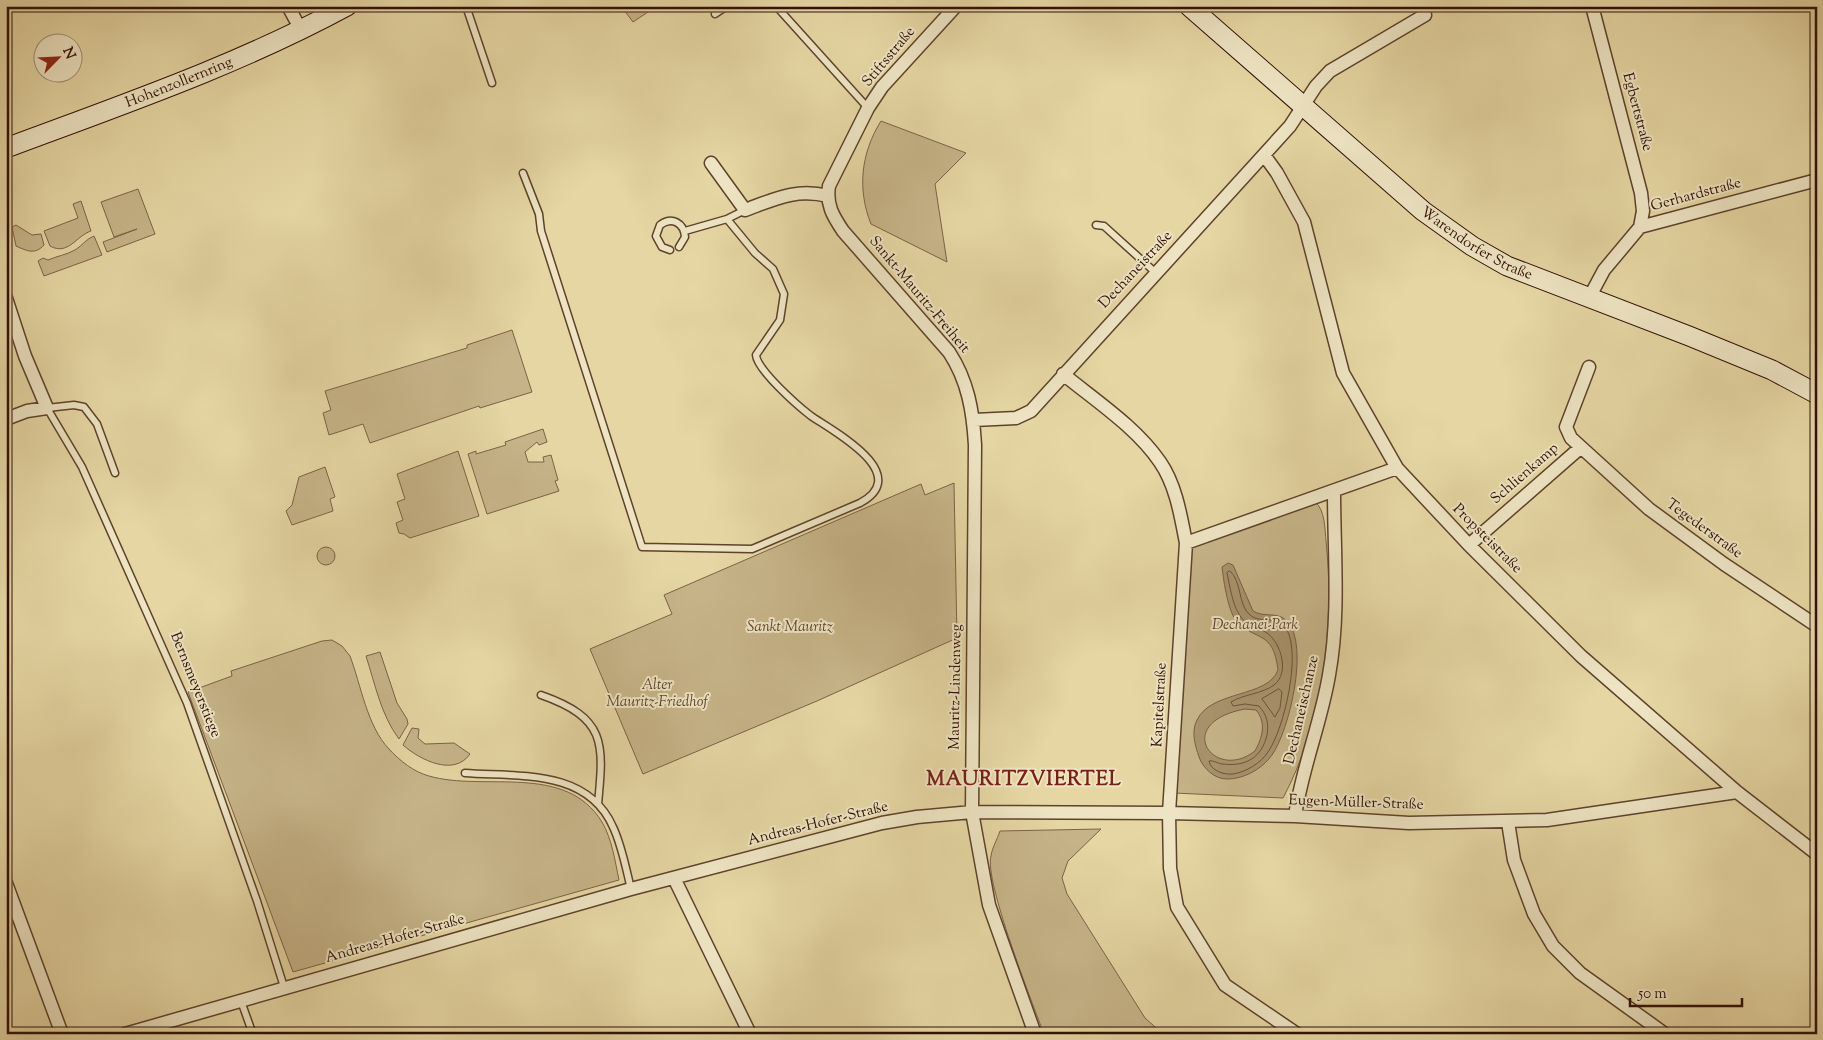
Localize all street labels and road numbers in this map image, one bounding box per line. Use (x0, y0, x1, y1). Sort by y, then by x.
street label: Stiftsstraße (857, 22, 921, 92)
street label: Hohenzollernring (122, 51, 236, 113)
street label: Egbertstraße (1616, 70, 1658, 154)
street label: Gerhardstraße (1648, 173, 1744, 217)
street label: Warendorfer Straße (1416, 202, 1536, 285)
street label: Dechaneistraße (1094, 226, 1178, 314)
street label: Sankt-Mauritz-Freiheit (864, 232, 974, 358)
street label: Schlienkamp (1486, 438, 1564, 510)
street label: Tegederstraße (1661, 494, 1747, 564)
street label: Propsteistraße (1447, 499, 1527, 579)
street label: Mauritz-Lindenweg (944, 624, 968, 750)
street label: Bernsmeyerstiege (164, 629, 226, 741)
street label: Dechaneischanze (1279, 654, 1325, 766)
street label: Kapitelstraße (1147, 662, 1173, 748)
street label: Eugen-Müller-Straße (1288, 790, 1424, 816)
street label: Andreas-Hofer-Straße (746, 796, 890, 852)
street label: Andreas-Hofer-Straße (323, 909, 467, 969)

